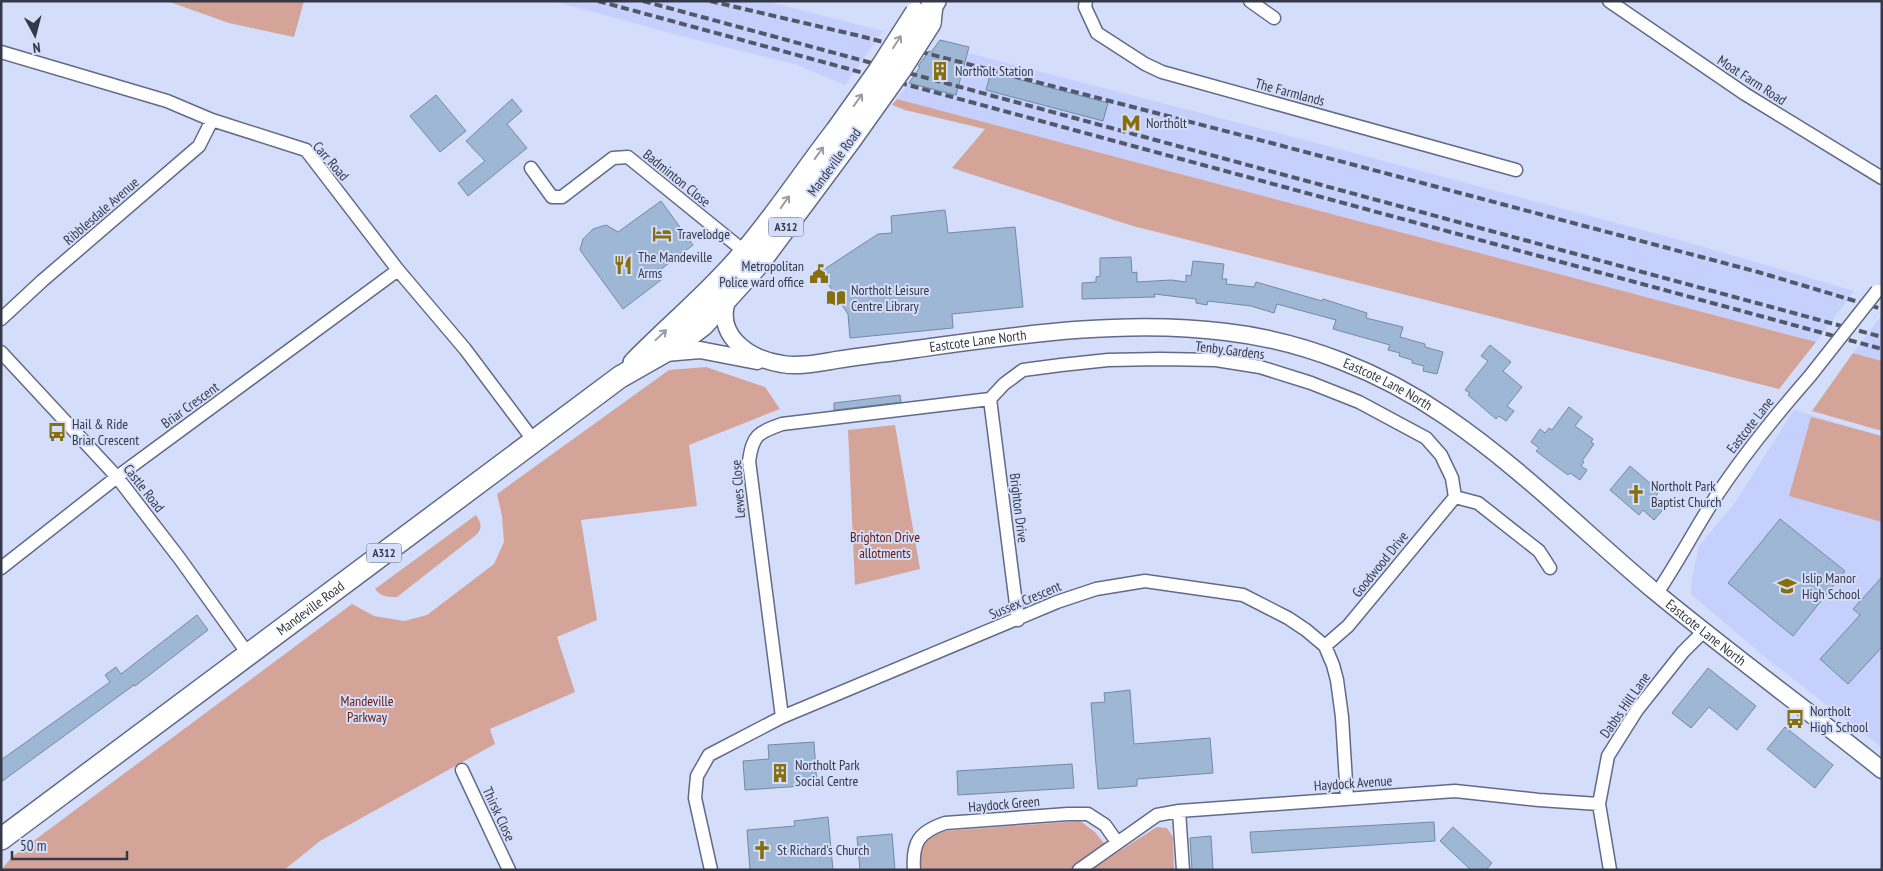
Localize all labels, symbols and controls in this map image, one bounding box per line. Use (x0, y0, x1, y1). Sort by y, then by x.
north arrow (10, 10, 60, 60)
one-way arrow (893, 36, 903, 50)
text: N (32, 39, 41, 57)
street label: Moat Farm Road (1714, 51, 1790, 109)
building icon: Northolt Station (929, 60, 951, 82)
place label: Northolt Station (955, 62, 1033, 80)
street label: The Farmlands (1253, 74, 1327, 110)
one-way arrow (853, 93, 863, 107)
metro station icon: Northolt (1120, 112, 1142, 134)
place label: Northolt (1146, 114, 1187, 132)
street label: Mandeville Road (803, 124, 865, 200)
street label: Carr Road (309, 138, 353, 184)
street label: Badminton Close (640, 145, 715, 211)
one-way arrow (813, 147, 824, 160)
street label: Ribblesdale Avenue (59, 173, 143, 249)
one-way arrow (780, 195, 790, 209)
road number: A312 (768, 218, 804, 236)
hotel icon: Travelodge (651, 223, 673, 245)
place label: Travelodge (677, 225, 730, 243)
place label: The Mandeville Arms (638, 248, 712, 282)
restaurant icon: The Mandeville Arms (612, 254, 634, 276)
place label: Metropolitan Police ward office (719, 257, 804, 291)
public building icon: Metropolitan Police ward office (808, 263, 830, 285)
place label: Northolt Leisure Centre Library (851, 281, 930, 315)
library icon: Northolt Leisure Centre Library (825, 287, 847, 309)
street label: Eastcote Lane North (928, 326, 1027, 356)
one-way arrow (655, 329, 668, 341)
street label: Tenby Gardens (1194, 337, 1266, 363)
street label: Eastcote Lane North (1341, 354, 1436, 414)
street label: Briar Crescent (158, 378, 223, 432)
street label: Eastcote Lane (1722, 393, 1778, 457)
place label: Hail & Ride Briar Crescent (72, 415, 139, 449)
bus stop icon: Hail & Ride Briar Crescent (46, 421, 68, 443)
street label: Lewes Close (727, 459, 749, 519)
street label: Castle Road (120, 460, 168, 516)
street label: Brighton Drive (1006, 472, 1032, 544)
place label: Northolt Park Baptist Church (1651, 477, 1721, 511)
church icon: Northolt Park Baptist Church (1625, 483, 1647, 505)
street label: Goodwood Drive (1348, 527, 1412, 601)
park label: Brighton Drive allotments (850, 528, 920, 562)
road number: A312 (366, 544, 402, 562)
place label: Islip Manor High School (1802, 569, 1861, 603)
school or university icon: Islip Manor High School (1776, 575, 1798, 597)
street label: Mandeville Road (273, 577, 348, 639)
street label: Sussex Crescent (986, 577, 1064, 623)
street label: Eastcote Lane North (1662, 595, 1750, 670)
street label: Dabbs Hill Lane (1596, 669, 1654, 741)
park label: Mandeville Parkway (340, 692, 394, 726)
place label: Northolt High School (1810, 702, 1869, 736)
bus stop icon: Northolt High School (1784, 708, 1806, 730)
place label: Northolt Park Social Centre (795, 756, 860, 790)
building icon: Northolt Park Social Centre (769, 762, 791, 784)
street label: Haydock Avenue (1313, 771, 1393, 795)
street label: Thirsk Close (479, 784, 520, 844)
street label: Haydock Green (967, 792, 1041, 816)
scale bar (12, 828, 128, 860)
text: 50 m (20, 836, 46, 855)
church icon: St Richard's Church (751, 839, 773, 861)
place label: St Richard's Church (777, 841, 869, 859)

